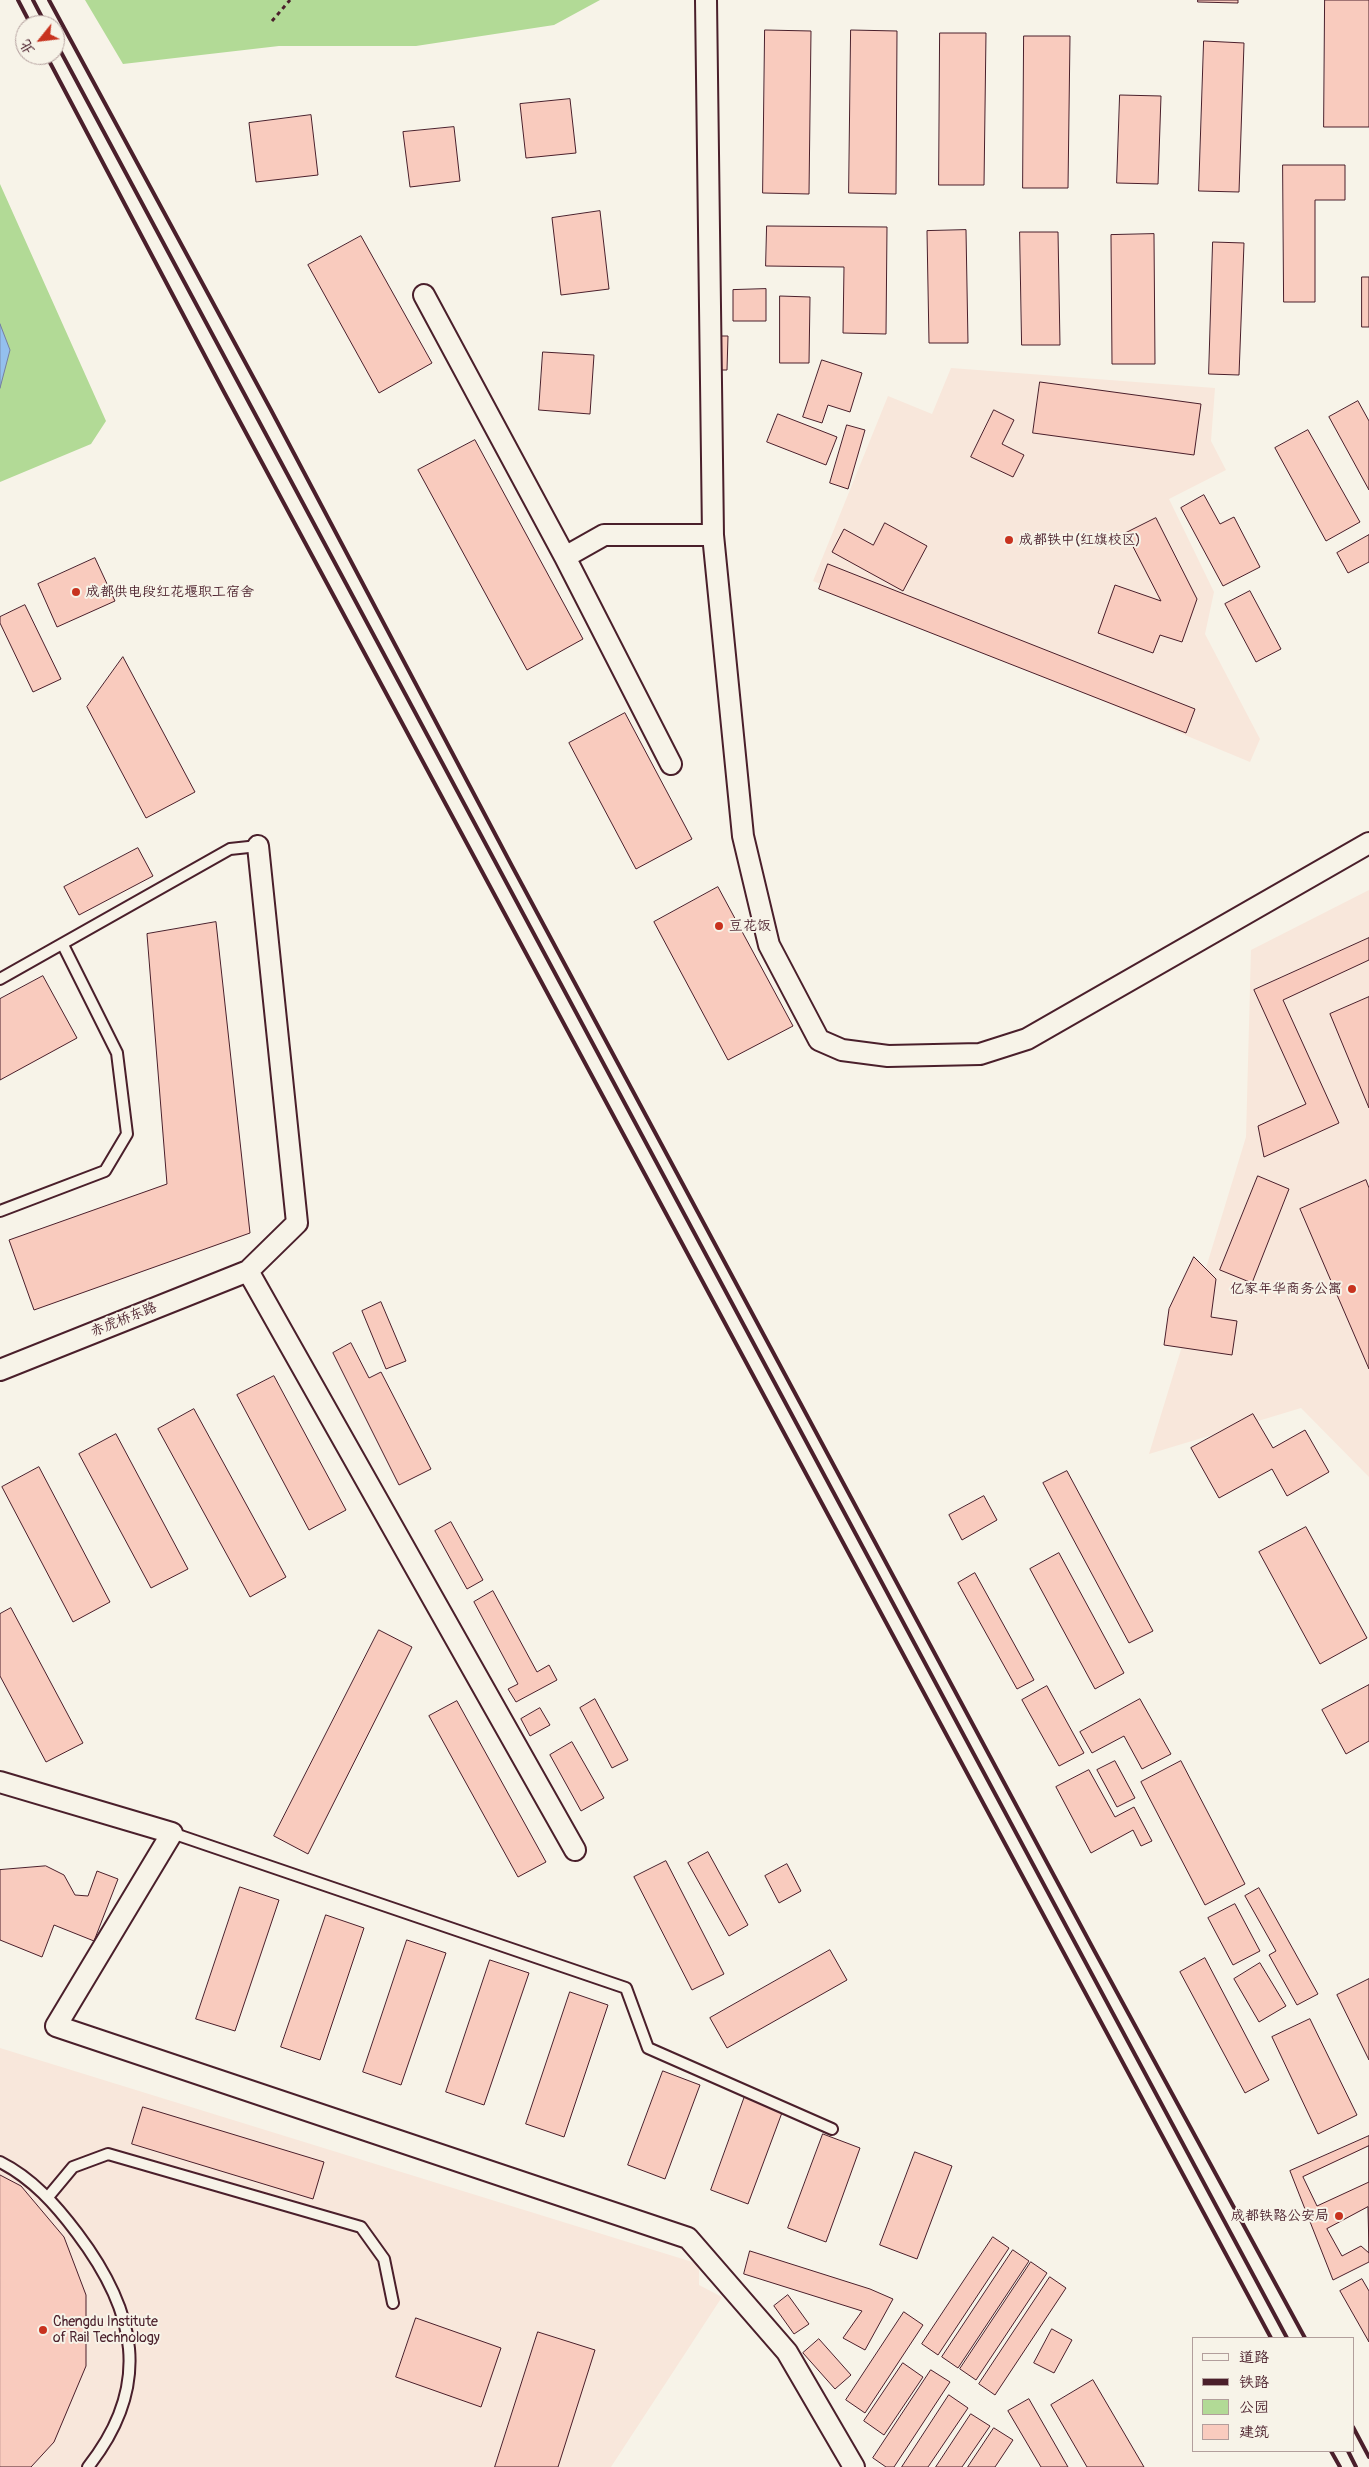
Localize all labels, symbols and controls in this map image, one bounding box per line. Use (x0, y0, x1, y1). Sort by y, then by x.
north arrow (15, 15, 65, 65)
text: 北 (16, 37, 38, 57)
place label: 成都铁中(红旗校区) (1019, 532, 1140, 548)
marker: 成都铁中(红旗校区) (1003, 534, 1015, 546)
place label: 成都供电段红花堰职工宿舍 (86, 584, 254, 600)
marker: 成都供电段红花堰职工宿舍 (70, 586, 82, 598)
place label: 豆花饭 (729, 918, 771, 934)
marker: 豆花饭 (713, 920, 725, 932)
place label: 亿家年华商务公寓 (1230, 1281, 1342, 1297)
marker: 亿家年华商务公寓 (1346, 1283, 1358, 1295)
street label: 赤虎桥东路 (88, 1299, 160, 1341)
place label: 成都铁路公安局 (1231, 2208, 1329, 2224)
marker: 成都铁路公安局 (1333, 2210, 1345, 2222)
place label: Chengdu Institute of Rail Technology (53, 2314, 160, 2346)
marker: Chengdu Institute of Rail Technology (37, 2324, 49, 2336)
legend (1192, 2337, 1354, 2452)
text: 道路 (1239, 2348, 1269, 2367)
text: 铁路 (1239, 2373, 1269, 2392)
text: 公园 (1239, 2398, 1269, 2417)
text: 建筑 (1239, 2423, 1269, 2442)

